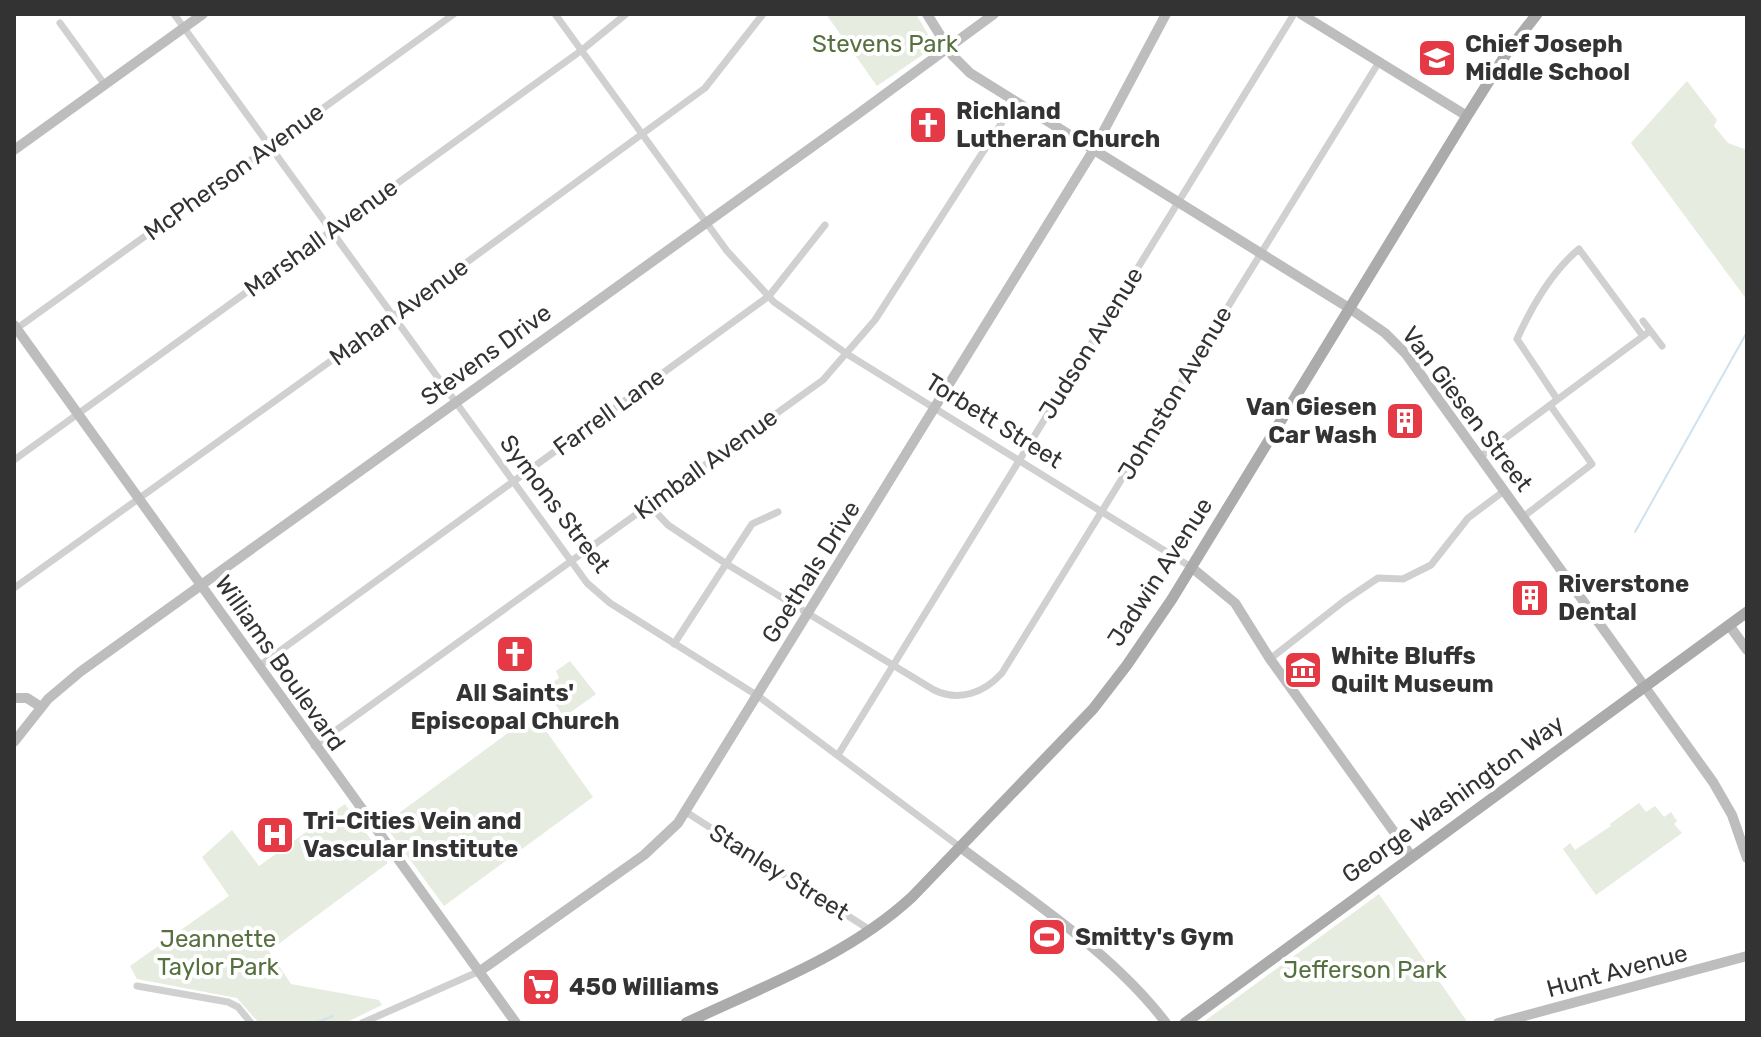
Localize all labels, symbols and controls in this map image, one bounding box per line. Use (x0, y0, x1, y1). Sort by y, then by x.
park label: Stevens Park (812, 30, 959, 58)
place label: Chief Joseph Middle School (1465, 30, 1630, 86)
school or university icon: Chief Joseph Middle School (1416, 37, 1458, 79)
place label: Richland Lutheran Church (956, 97, 1160, 153)
street label: McPherson Avenue (139, 98, 329, 246)
church icon: Richland Lutheran Church (907, 104, 949, 146)
street label: Marshall Avenue (239, 173, 403, 303)
street label: Mahan Avenue (324, 252, 474, 372)
street label: Judson Avenue (1033, 262, 1149, 424)
street label: Stevens Drive (415, 298, 557, 412)
street label: Johnston Avenue (1112, 301, 1238, 485)
street label: Van Giesen Street (1396, 321, 1538, 497)
street label: Farrell Lane (548, 362, 670, 462)
street label: Torbett Street (920, 368, 1068, 474)
place label: Van Giesen Car Wash (1246, 393, 1377, 449)
building icon: Van Giesen Car Wash (1384, 400, 1426, 442)
street label: Kimball Avenue (629, 403, 783, 525)
street label: Symons Street (494, 430, 616, 578)
street label: Jadwin Avenue (1102, 492, 1218, 652)
street label: Goethals Drive (756, 496, 866, 648)
street label: Williams Boulevard (209, 570, 351, 756)
place label: Riverstone Dental (1558, 570, 1689, 626)
building icon: Riverstone Dental (1509, 577, 1551, 619)
church icon: All Saints' Episcopal Church (494, 633, 536, 675)
place label: White Bluffs Quilt Museum (1331, 642, 1494, 698)
museum icon: White Bluffs Quilt Museum (1282, 649, 1324, 691)
place label: All Saints' Episcopal Church (410, 679, 620, 735)
street label: George Washington Way (1337, 709, 1569, 889)
place label: Tri-Cities Vein and Vascular Institute (303, 807, 522, 863)
hospital icon: Tri-Cities Vein and Vascular Institute (254, 814, 296, 856)
street label: Stanley Street (704, 818, 854, 926)
sports icon: Smitty's Gym (1026, 916, 1068, 958)
place label: Smitty's Gym (1075, 923, 1234, 951)
park label: Jeannette Taylor Park (157, 925, 280, 981)
street label: Hunt Avenue (1544, 939, 1690, 1003)
park label: Jefferson Park (1283, 956, 1448, 984)
supermarket icon: 450 Williams (520, 966, 562, 1008)
place label: 450 Williams (569, 973, 719, 1001)

